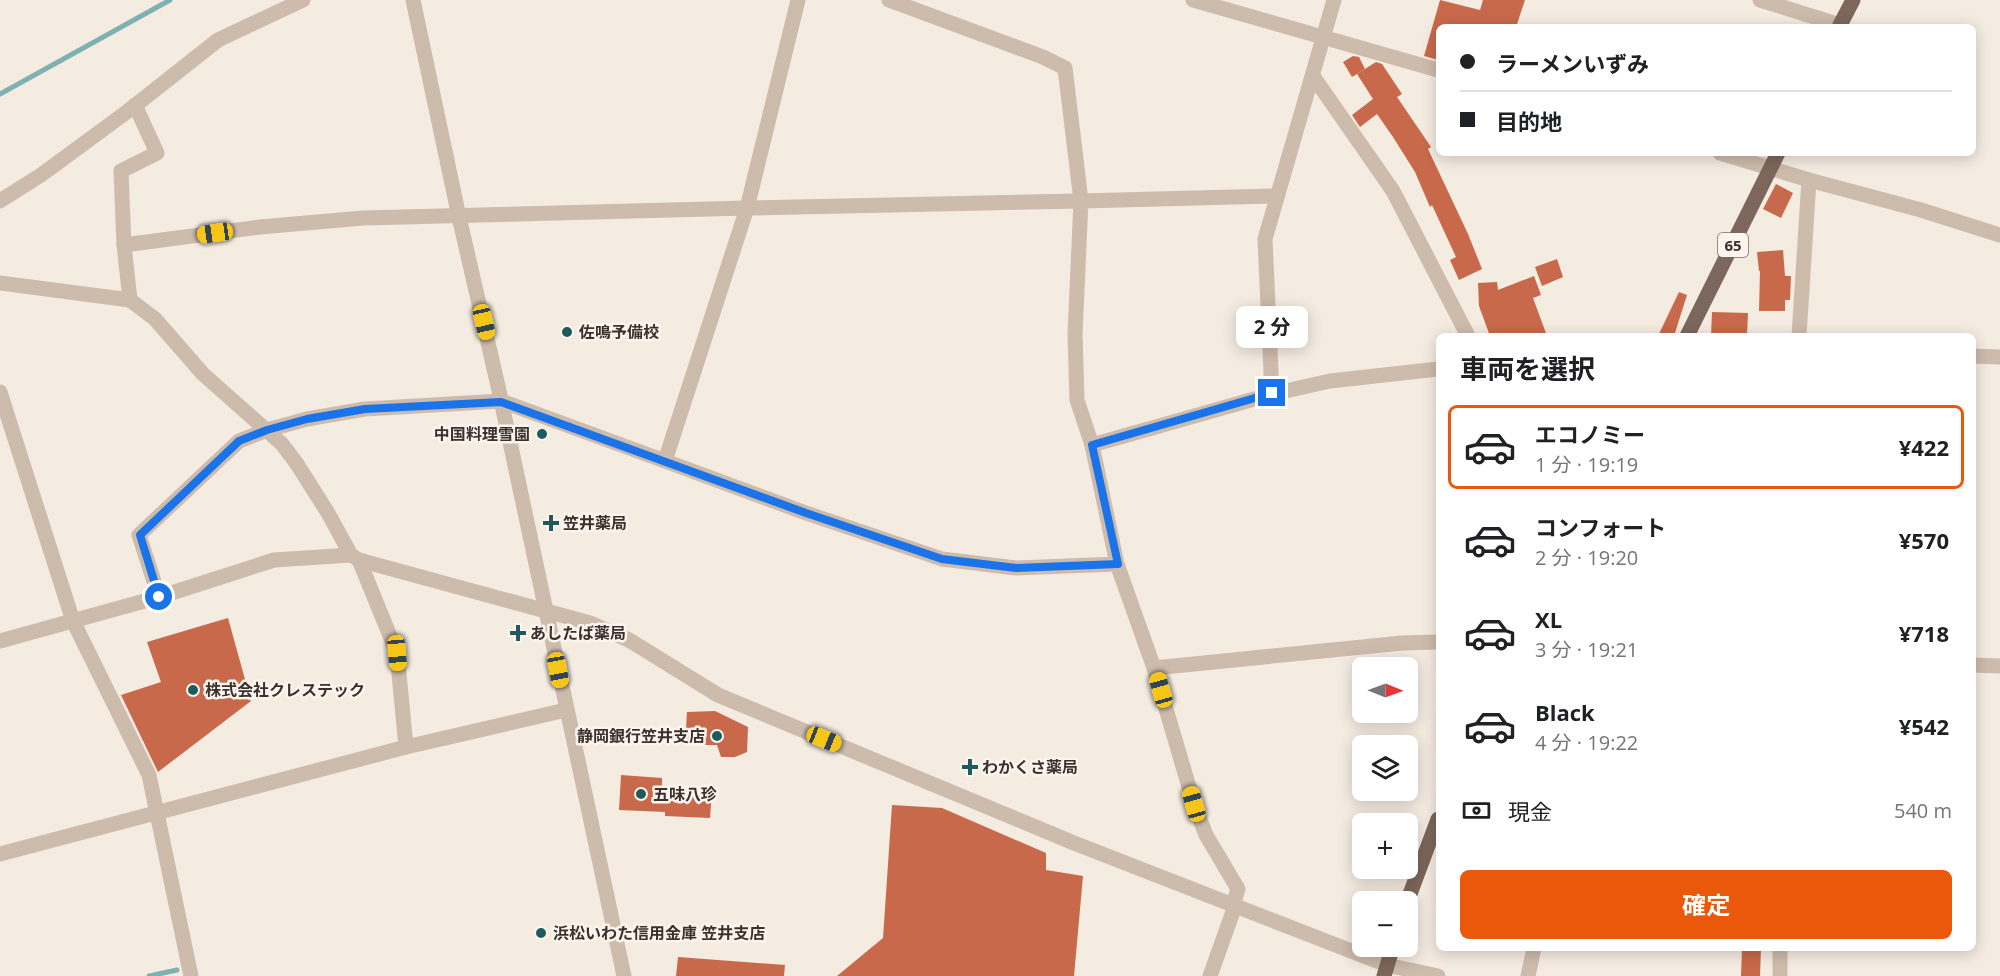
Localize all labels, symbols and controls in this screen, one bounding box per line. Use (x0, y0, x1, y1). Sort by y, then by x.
text: ラーメンいずみ (1496, 48, 1649, 78)
text: 目的地 (1496, 106, 1562, 136)
car (196, 222, 234, 244)
road number: 65 (1718, 233, 1748, 257)
car (471, 302, 497, 342)
callout: 2 分 (1236, 306, 1308, 348)
text: 2 分 (1254, 313, 1290, 340)
place label: 佐鳴予備校 (578, 321, 659, 343)
marker: 佐鳴予備校 (560, 325, 574, 339)
text: 車両を選択 (1460, 350, 1595, 387)
route end (1258, 379, 1285, 406)
text: エコノミー (1535, 419, 1645, 449)
icon: car (1463, 420, 1517, 474)
place label: 中国料理雪園 (434, 423, 530, 445)
marker: 中国料理雪園 (535, 427, 549, 441)
text: ¥422 (1899, 432, 1949, 462)
text: 1 分 · 19:19 (1535, 451, 1638, 478)
place label: 笠井薬局 (563, 512, 627, 534)
text: コンフォート (1535, 512, 1666, 542)
icon: car (1463, 513, 1517, 567)
marker: 笠井薬局 (544, 516, 558, 530)
text: ¥570 (1899, 525, 1949, 555)
text: 2 分 · 19:20 (1535, 544, 1638, 571)
route start (145, 583, 172, 610)
text: XL (1535, 604, 1562, 634)
icon: car (1463, 606, 1517, 660)
text: ¥718 (1899, 618, 1949, 648)
place label: あしたば薬局 (530, 622, 626, 644)
marker: あしたば薬局 (511, 626, 525, 640)
car (386, 634, 408, 672)
text: 3 分 · 19:21 (1535, 636, 1638, 663)
car (546, 651, 570, 689)
north arrow (1352, 657, 1418, 723)
map controls (1352, 657, 1418, 957)
car (1147, 670, 1175, 710)
place label: 株式会社クレステック (205, 679, 365, 701)
marker: 株式会社クレステック (186, 683, 200, 697)
text: Black (1535, 697, 1595, 727)
icon: car (1463, 699, 1517, 753)
text: ¥542 (1899, 711, 1949, 741)
car (804, 724, 844, 754)
place label: 静岡銀行笠井支店 (577, 725, 705, 747)
marker: 静岡銀行笠井支店 (710, 729, 724, 743)
text: 4 分 · 19:22 (1535, 729, 1638, 756)
button: layers (1352, 735, 1418, 801)
place label: わかくさ薬局 (982, 756, 1078, 778)
marker: わかくさ薬局 (963, 760, 977, 774)
place label: 五味八珍 (653, 783, 717, 805)
car (1180, 784, 1208, 824)
marker: 五味八珍 (634, 787, 648, 801)
icon: cash (1460, 794, 1493, 827)
text: 現金 (1508, 796, 1552, 826)
text: 540 m (1894, 797, 1952, 824)
button: + (1352, 813, 1418, 879)
button: 確定 (1460, 870, 1952, 939)
button: − (1352, 891, 1418, 957)
place label: 浜松いわた信用金庫 笠井支店 (553, 922, 765, 944)
marker: 浜松いわた信用金庫 笠井支店 (534, 926, 548, 940)

